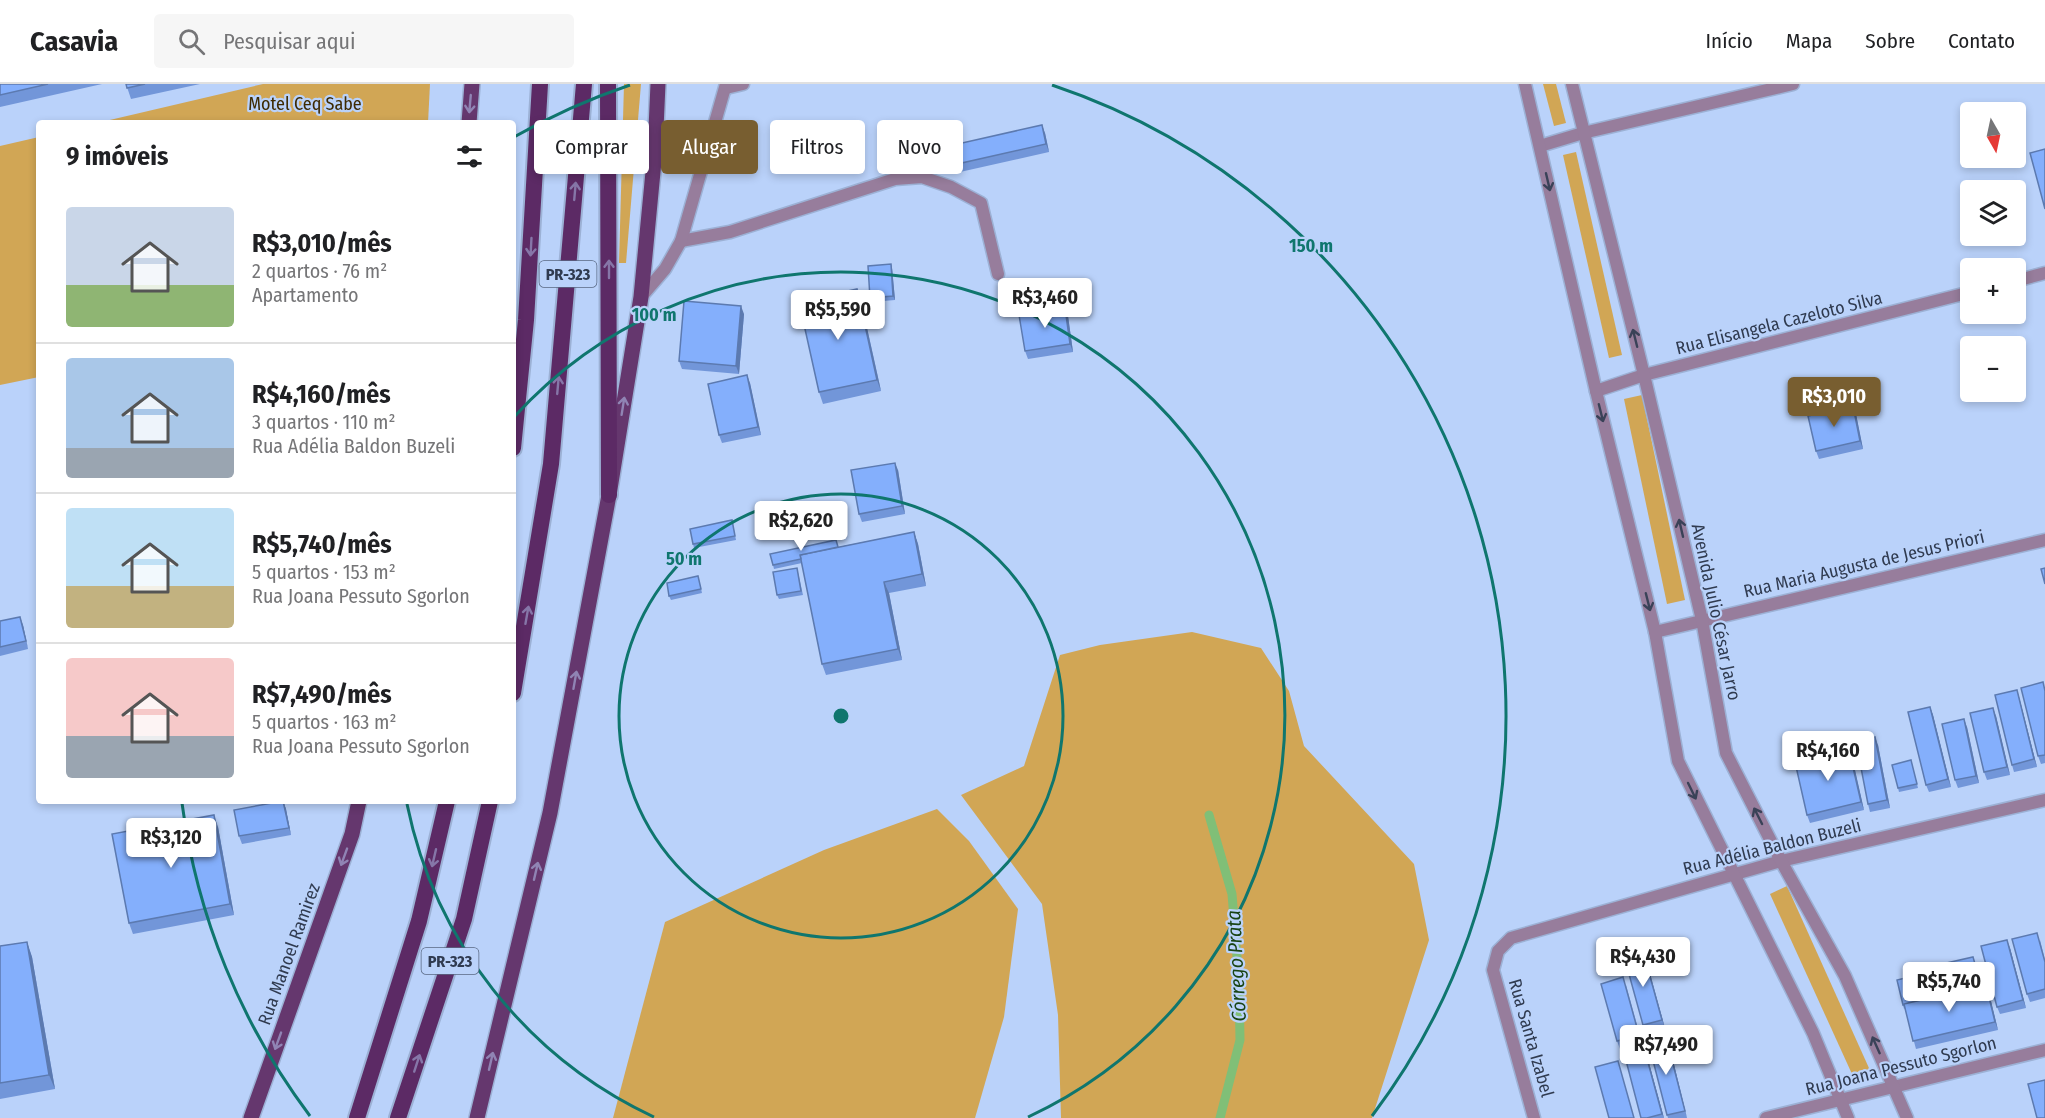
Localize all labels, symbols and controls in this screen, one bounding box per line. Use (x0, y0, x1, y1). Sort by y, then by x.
search box (154, 14, 574, 68)
text: Casavia (30, 25, 118, 58)
icon: search (175, 25, 208, 58)
text: Pesquisar aqui (223, 28, 356, 55)
text: Início (1706, 28, 1753, 54)
text: Mapa (1786, 28, 1832, 54)
text: Sobre (1865, 28, 1915, 54)
text: Contato (1948, 28, 2015, 54)
park label: Motel Ceq Sabe (248, 93, 362, 115)
one-way arrow (465, 93, 476, 113)
north arrow (1960, 102, 2026, 168)
map controls (1960, 102, 2026, 402)
chip: Comprar (534, 120, 649, 174)
chip: Alugar (661, 120, 758, 174)
chip: Filtros (770, 120, 865, 174)
chip: Novo (877, 120, 963, 174)
icon: filters (453, 140, 486, 173)
text: 9 imóveis (66, 141, 168, 172)
one-way arrow (1543, 172, 1555, 191)
button: layers (1960, 180, 2026, 246)
one-way arrow (570, 181, 581, 201)
text: R$3,010/mês (252, 228, 392, 259)
icon: home (114, 231, 186, 303)
text: 150 m (1289, 235, 1333, 257)
one-way arrow (525, 237, 536, 257)
button: + (1960, 258, 2026, 324)
text: 2 quartos · 76 m² (252, 259, 387, 283)
one-way arrow (603, 259, 615, 279)
road number: PR-323 (540, 261, 596, 287)
pin: R$3,460 (990, 278, 1100, 329)
text: Apartamento (252, 283, 359, 307)
text: R$3,460 (1012, 285, 1078, 309)
street label: Rua Elisangela Cazeloto Silva (1673, 287, 1885, 359)
pin: R$5,590 (783, 290, 893, 341)
text: R$5,590 (805, 297, 871, 321)
text: 100 m (632, 304, 676, 326)
one-way arrow (1629, 329, 1640, 348)
button: − (1960, 336, 2026, 402)
one-way arrow (553, 376, 564, 395)
pin: R$3,010 (1779, 377, 1889, 428)
text: R$4,160/mês (252, 379, 391, 410)
icon: home (114, 382, 186, 454)
text: R$3,010 (1802, 384, 1866, 408)
one-way arrow (618, 396, 629, 416)
one-way arrow (1596, 403, 1608, 422)
text: 3 quartos · 110 m² (252, 410, 396, 434)
text: Rua Adélia Baldon Buzeli (252, 434, 455, 458)
pin: R$2,620 (746, 501, 856, 552)
text: R$2,620 (769, 508, 833, 532)
one-way arrow (1674, 519, 1686, 538)
street label: Avenida Julio César Jarro (1687, 522, 1745, 702)
street label: Rua Maria Augusta de Jesus Priori (1741, 526, 1987, 602)
text: R$5,740/mês (252, 529, 392, 560)
icon: home (114, 532, 186, 604)
text: 50 m (666, 548, 702, 570)
text: 5 quartos · 153 m² (252, 560, 396, 584)
text: Rua Joana Pessuto Sgorlon (252, 584, 470, 608)
one-way arrow (1642, 592, 1654, 611)
one-way arrow (521, 606, 532, 625)
one-way arrow (570, 671, 581, 691)
text: R$7,490/mês (252, 679, 392, 710)
icon: home (114, 682, 186, 754)
centre of rings (831, 706, 851, 726)
text: 5 quartos · 163 m² (252, 710, 397, 734)
pin: R$4,160 (1773, 731, 1883, 782)
text: Rua Joana Pessuto Sgorlon (252, 734, 470, 758)
text: R$4,160 (1796, 738, 1860, 762)
one-way arrow (1687, 781, 1699, 799)
one-way arrow (1752, 807, 1763, 825)
street label: Rua Adélia Baldon Buzeli (1681, 814, 1863, 880)
pin: R$3,120 (116, 818, 226, 869)
text: R$3,120 (140, 825, 202, 849)
one-way arrow (338, 847, 349, 866)
one-way arrow (427, 848, 439, 867)
one-way arrow (531, 862, 543, 881)
street label: Rua Manoel Ramirez (253, 880, 325, 1028)
water label: Córrego Prata (1221, 910, 1251, 1022)
pin: R$4,430 (1588, 937, 1698, 988)
text: R$4,430 (1610, 944, 1676, 968)
road number: PR-323 (422, 948, 478, 974)
pin: R$5,740 (1894, 962, 2004, 1013)
text: R$5,740 (1917, 969, 1981, 993)
street label: Rua Santa Izabel (1504, 976, 1558, 1100)
pin: R$7,490 (1611, 1025, 1721, 1076)
one-way arrow (272, 1031, 283, 1050)
text: R$7,490 (1634, 1032, 1698, 1056)
street label: Rua Joana Pessuto Sgorlon (1803, 1032, 1999, 1100)
one-way arrow (1869, 1036, 1881, 1054)
one-way arrow (485, 1052, 497, 1071)
one-way arrow (412, 1054, 423, 1072)

